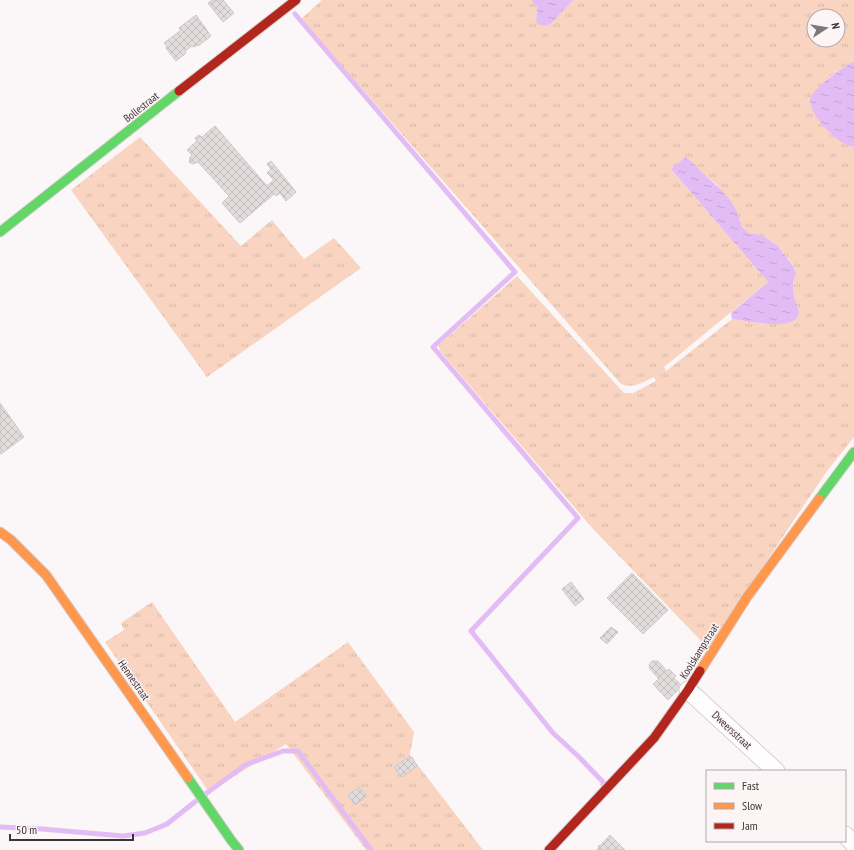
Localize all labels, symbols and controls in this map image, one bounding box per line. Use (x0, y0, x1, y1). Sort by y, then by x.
north arrow (806, 8, 846, 48)
text: N (828, 22, 843, 30)
street label: Bollestraat (120, 89, 162, 125)
street label: Koolskampstraat (676, 621, 722, 681)
street label: Hennestraat (115, 657, 153, 703)
street label: Dweersstraat (709, 708, 755, 752)
legend (706, 770, 846, 842)
text: Fast (742, 778, 760, 793)
text: Slow (742, 798, 763, 813)
scale bar (10, 816, 133, 842)
text: Jam (741, 818, 758, 833)
text: 50 m (16, 822, 37, 837)

